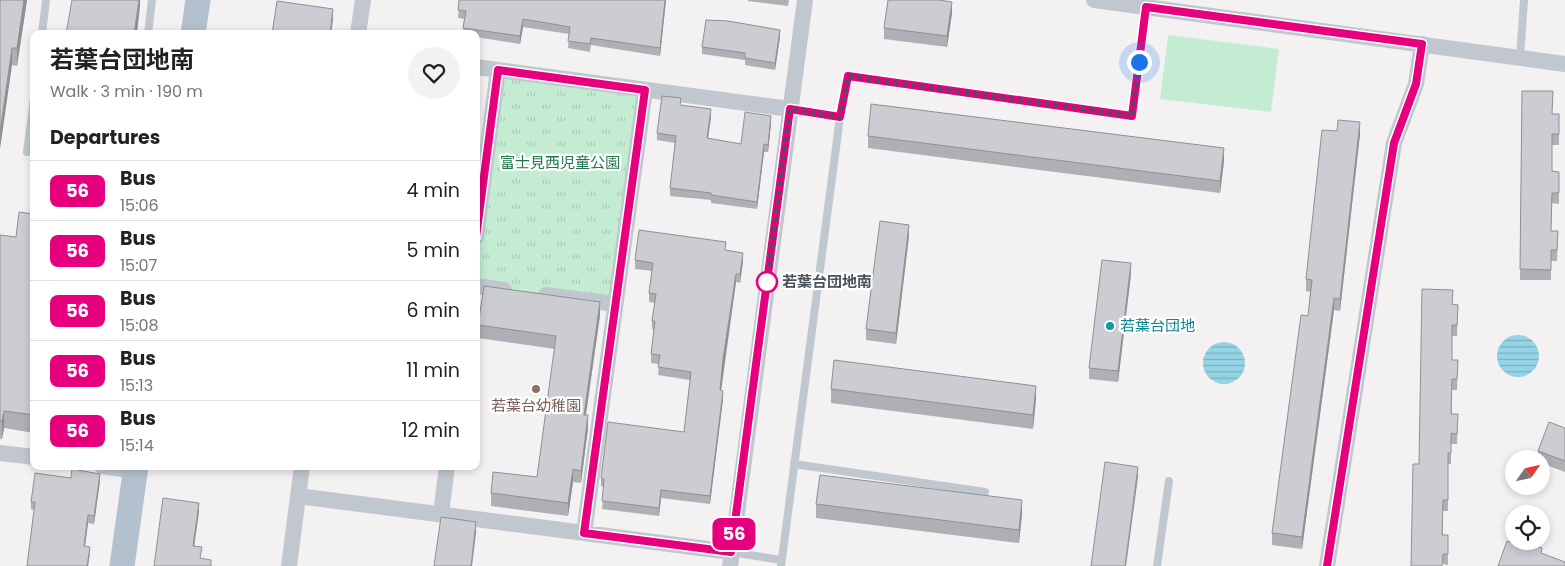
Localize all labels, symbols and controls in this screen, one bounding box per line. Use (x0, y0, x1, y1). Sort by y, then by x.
text: 若葉台団地南 (50, 43, 194, 76)
button: heart (408, 47, 460, 99)
your location (1127, 50, 1152, 75)
text: Walk · 3 min · 190 m (50, 80, 203, 103)
text: Departures (50, 124, 160, 151)
park label: 富士見西児童公園 (500, 152, 620, 173)
text: Bus (120, 165, 156, 192)
text: 4 min (407, 177, 460, 204)
text: 56 (66, 178, 89, 203)
text: 15:06 (120, 194, 159, 217)
text: Bus (120, 225, 156, 252)
text: 5 min (407, 237, 460, 264)
text: 56 (66, 238, 89, 263)
text: 15:07 (120, 254, 157, 277)
marker: 若葉台団地南 (756, 271, 778, 293)
place label: 若葉台団地南 (782, 271, 872, 292)
text: Bus (120, 285, 156, 312)
text: 6 min (406, 297, 460, 324)
text: 56 (66, 298, 89, 323)
text: 15:08 (120, 314, 159, 337)
place label: 若葉台団地 (1120, 315, 1195, 336)
marker: 若葉台団地 (1104, 320, 1116, 332)
text: Bus (120, 345, 156, 372)
text: 11 min (406, 357, 460, 384)
text: 56 (66, 358, 89, 383)
text: 15:13 (120, 374, 153, 397)
marker: 若葉台幼稚園 (530, 383, 542, 395)
place label: 若葉台幼稚園 (491, 395, 581, 416)
text: Bus (120, 405, 156, 432)
text: 12 min (402, 417, 460, 444)
text: 56 (66, 418, 89, 443)
text: 15:14 (120, 434, 154, 457)
north arrow (1505, 450, 1550, 495)
map controls (1505, 450, 1550, 550)
button: locate (1505, 505, 1550, 550)
line badge: 56 (712, 518, 756, 550)
text: 56 (722, 521, 746, 546)

